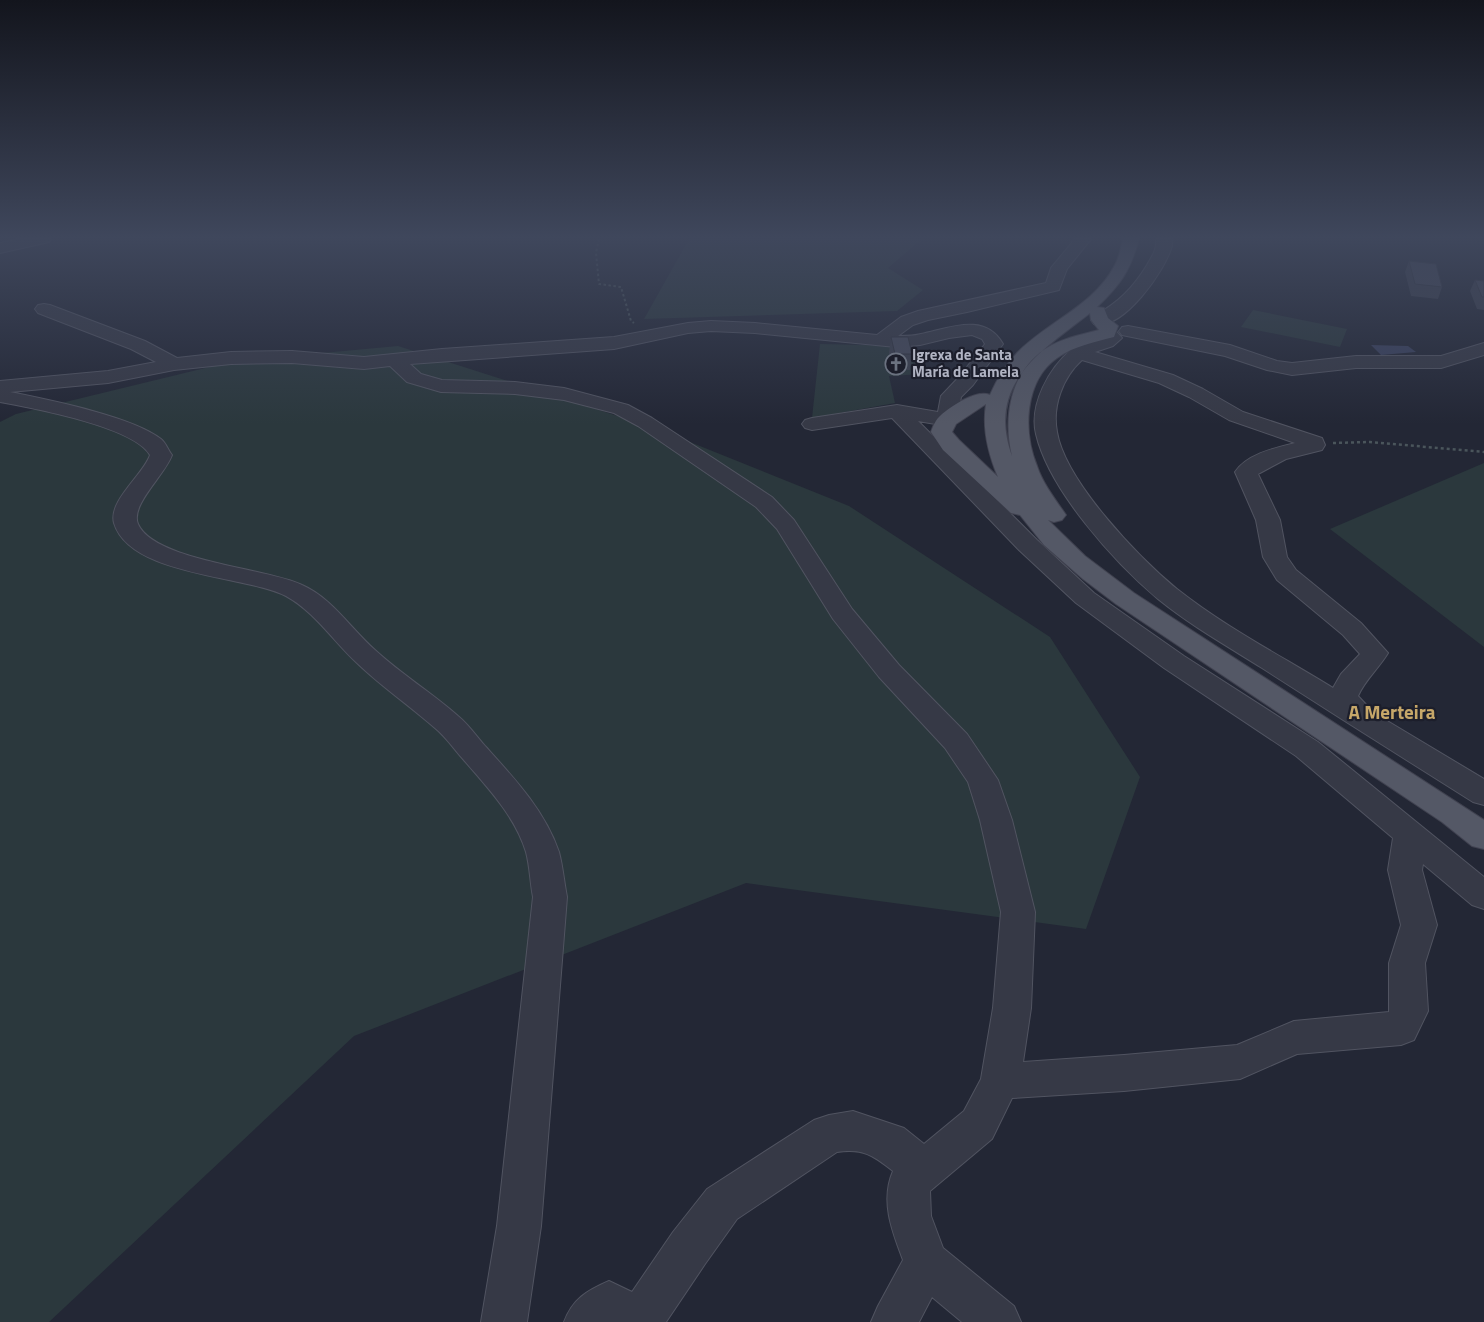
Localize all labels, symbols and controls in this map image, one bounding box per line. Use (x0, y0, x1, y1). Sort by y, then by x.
place label: Igrexa de Santa María de Lamela (912, 343, 1019, 383)
church icon: Igrexa de Santa María de Lamela (884, 352, 908, 376)
district label: A Merteira (1349, 697, 1436, 726)

